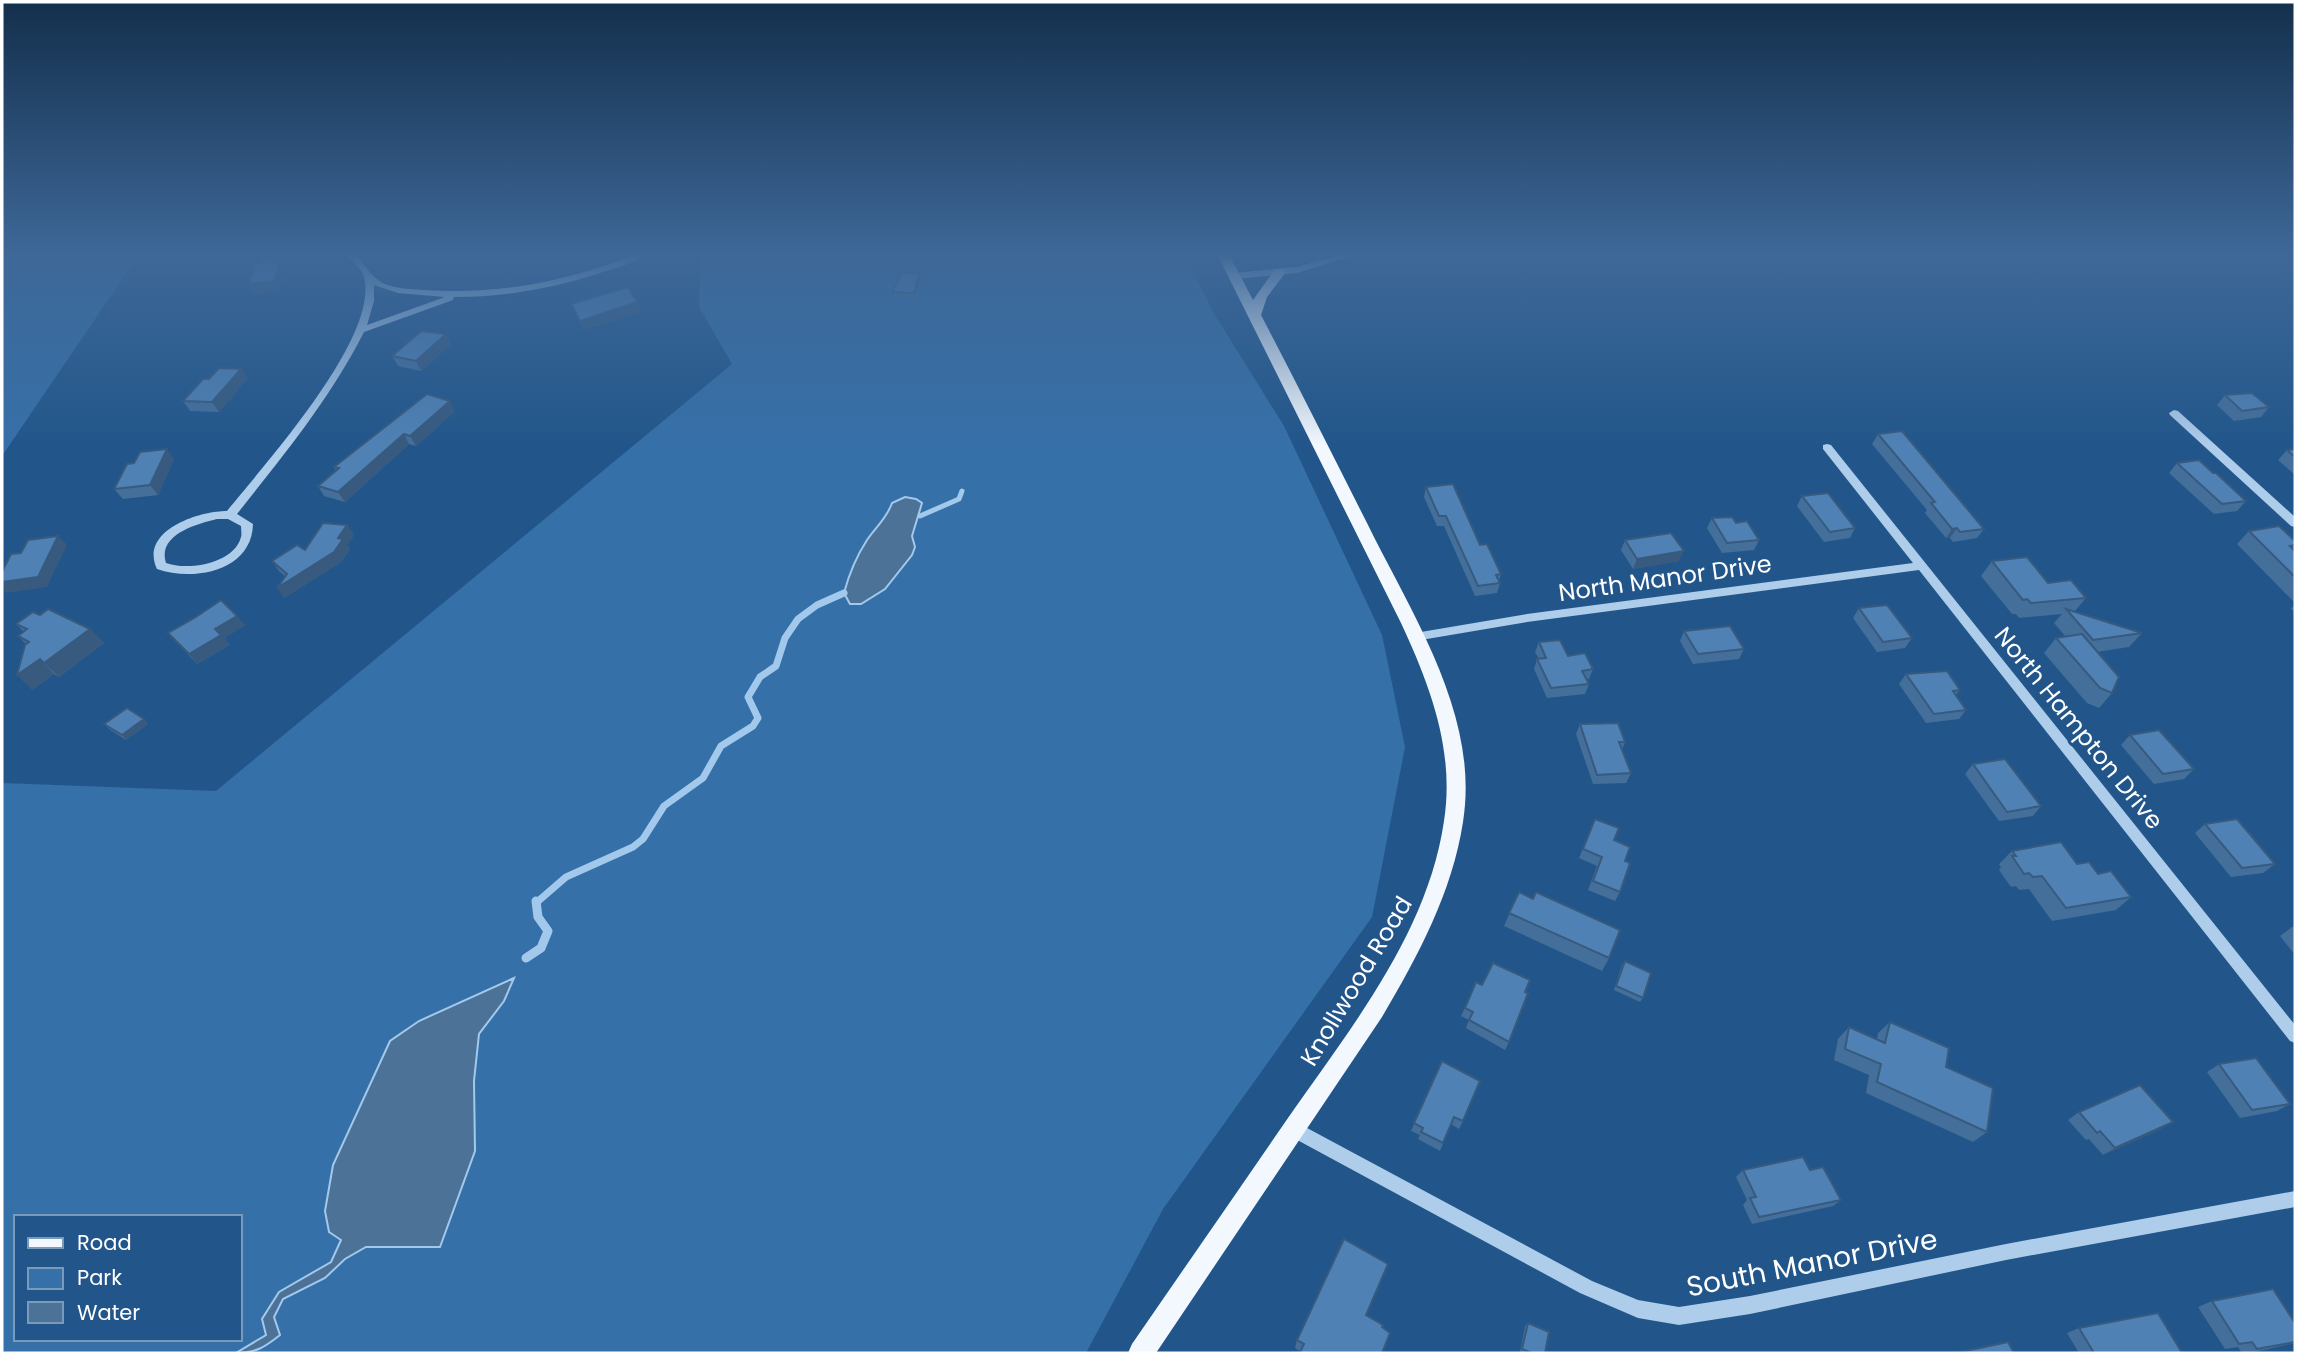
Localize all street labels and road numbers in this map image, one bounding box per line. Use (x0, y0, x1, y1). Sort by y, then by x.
street label: North Manor Drive (1556, 547, 1774, 609)
street label: North Hampton Drive (1987, 620, 2171, 836)
street label: Knollwood Road (1292, 890, 1420, 1072)
street label: South Manor Drive (1683, 1220, 1941, 1306)

